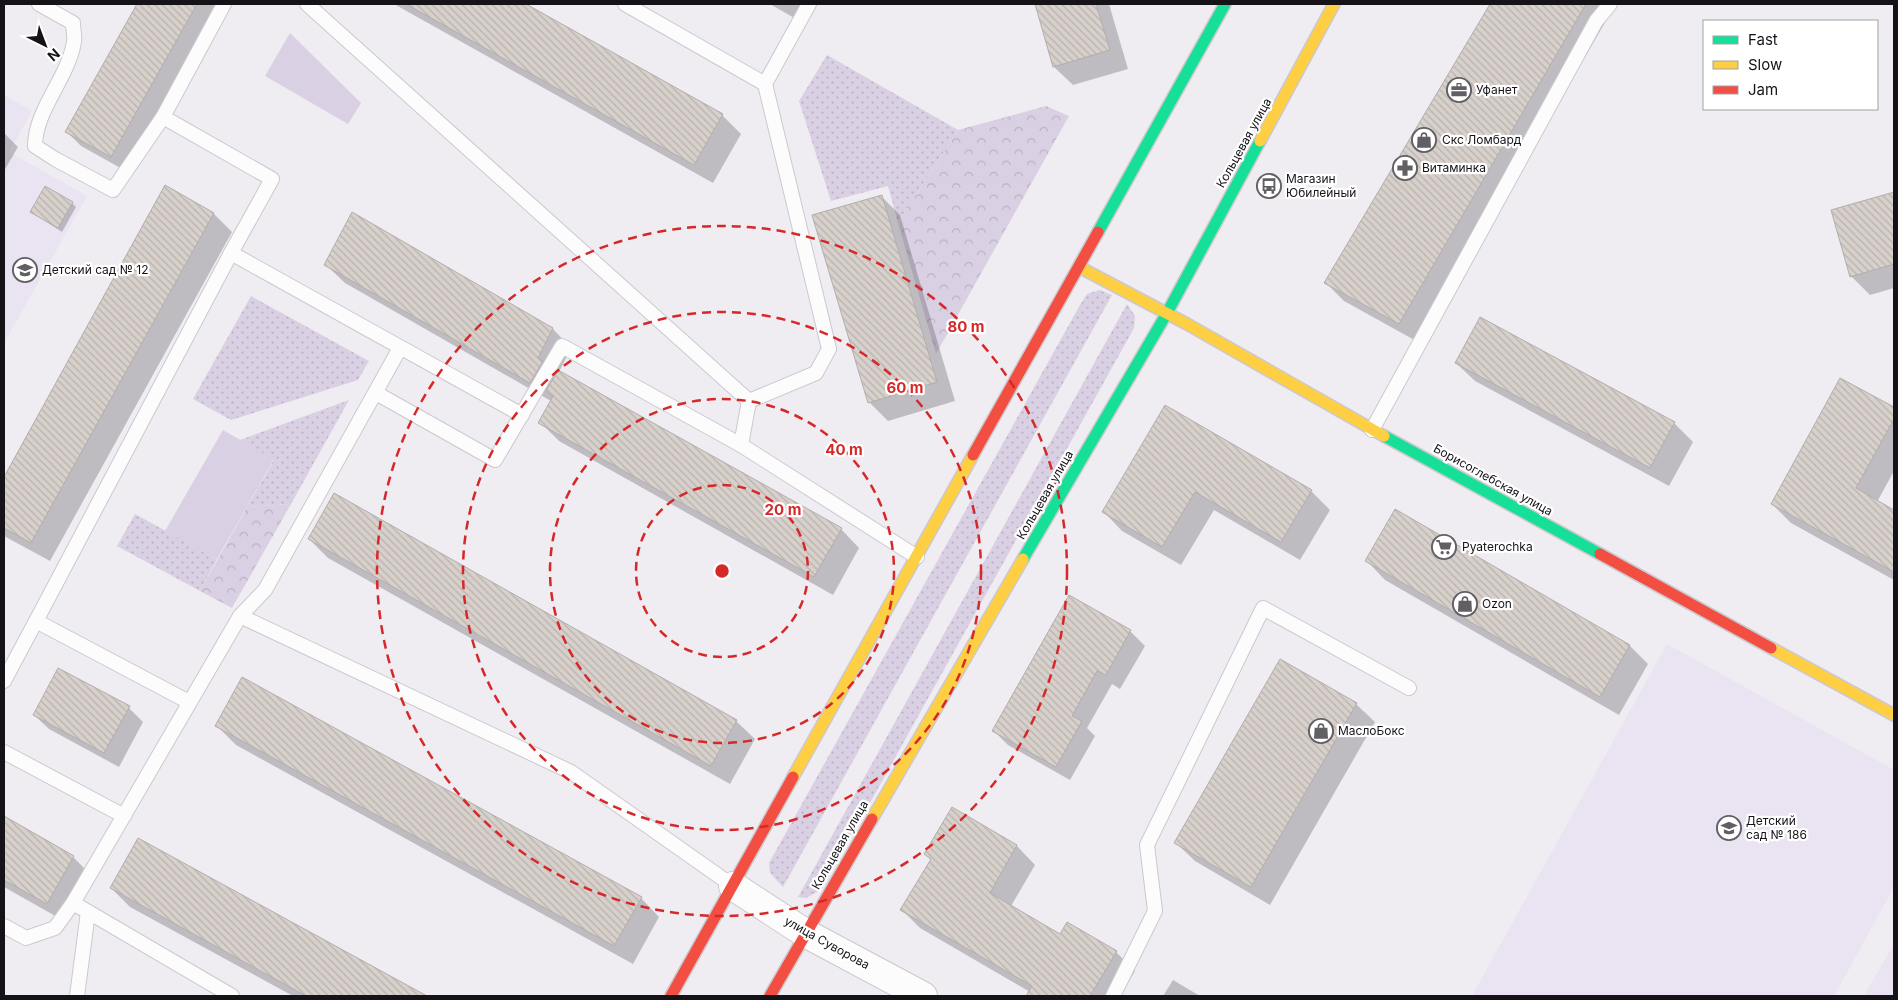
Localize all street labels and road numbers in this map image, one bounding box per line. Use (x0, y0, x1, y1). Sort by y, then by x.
street label: Кольцевая улица (1213, 95, 1274, 190)
street label: Борисоглебская улица (1431, 441, 1555, 519)
street label: Кольцевая улица (1013, 448, 1076, 542)
street label: Кольцевая улица (808, 798, 871, 892)
street label: улица Суворова (782, 913, 872, 972)

